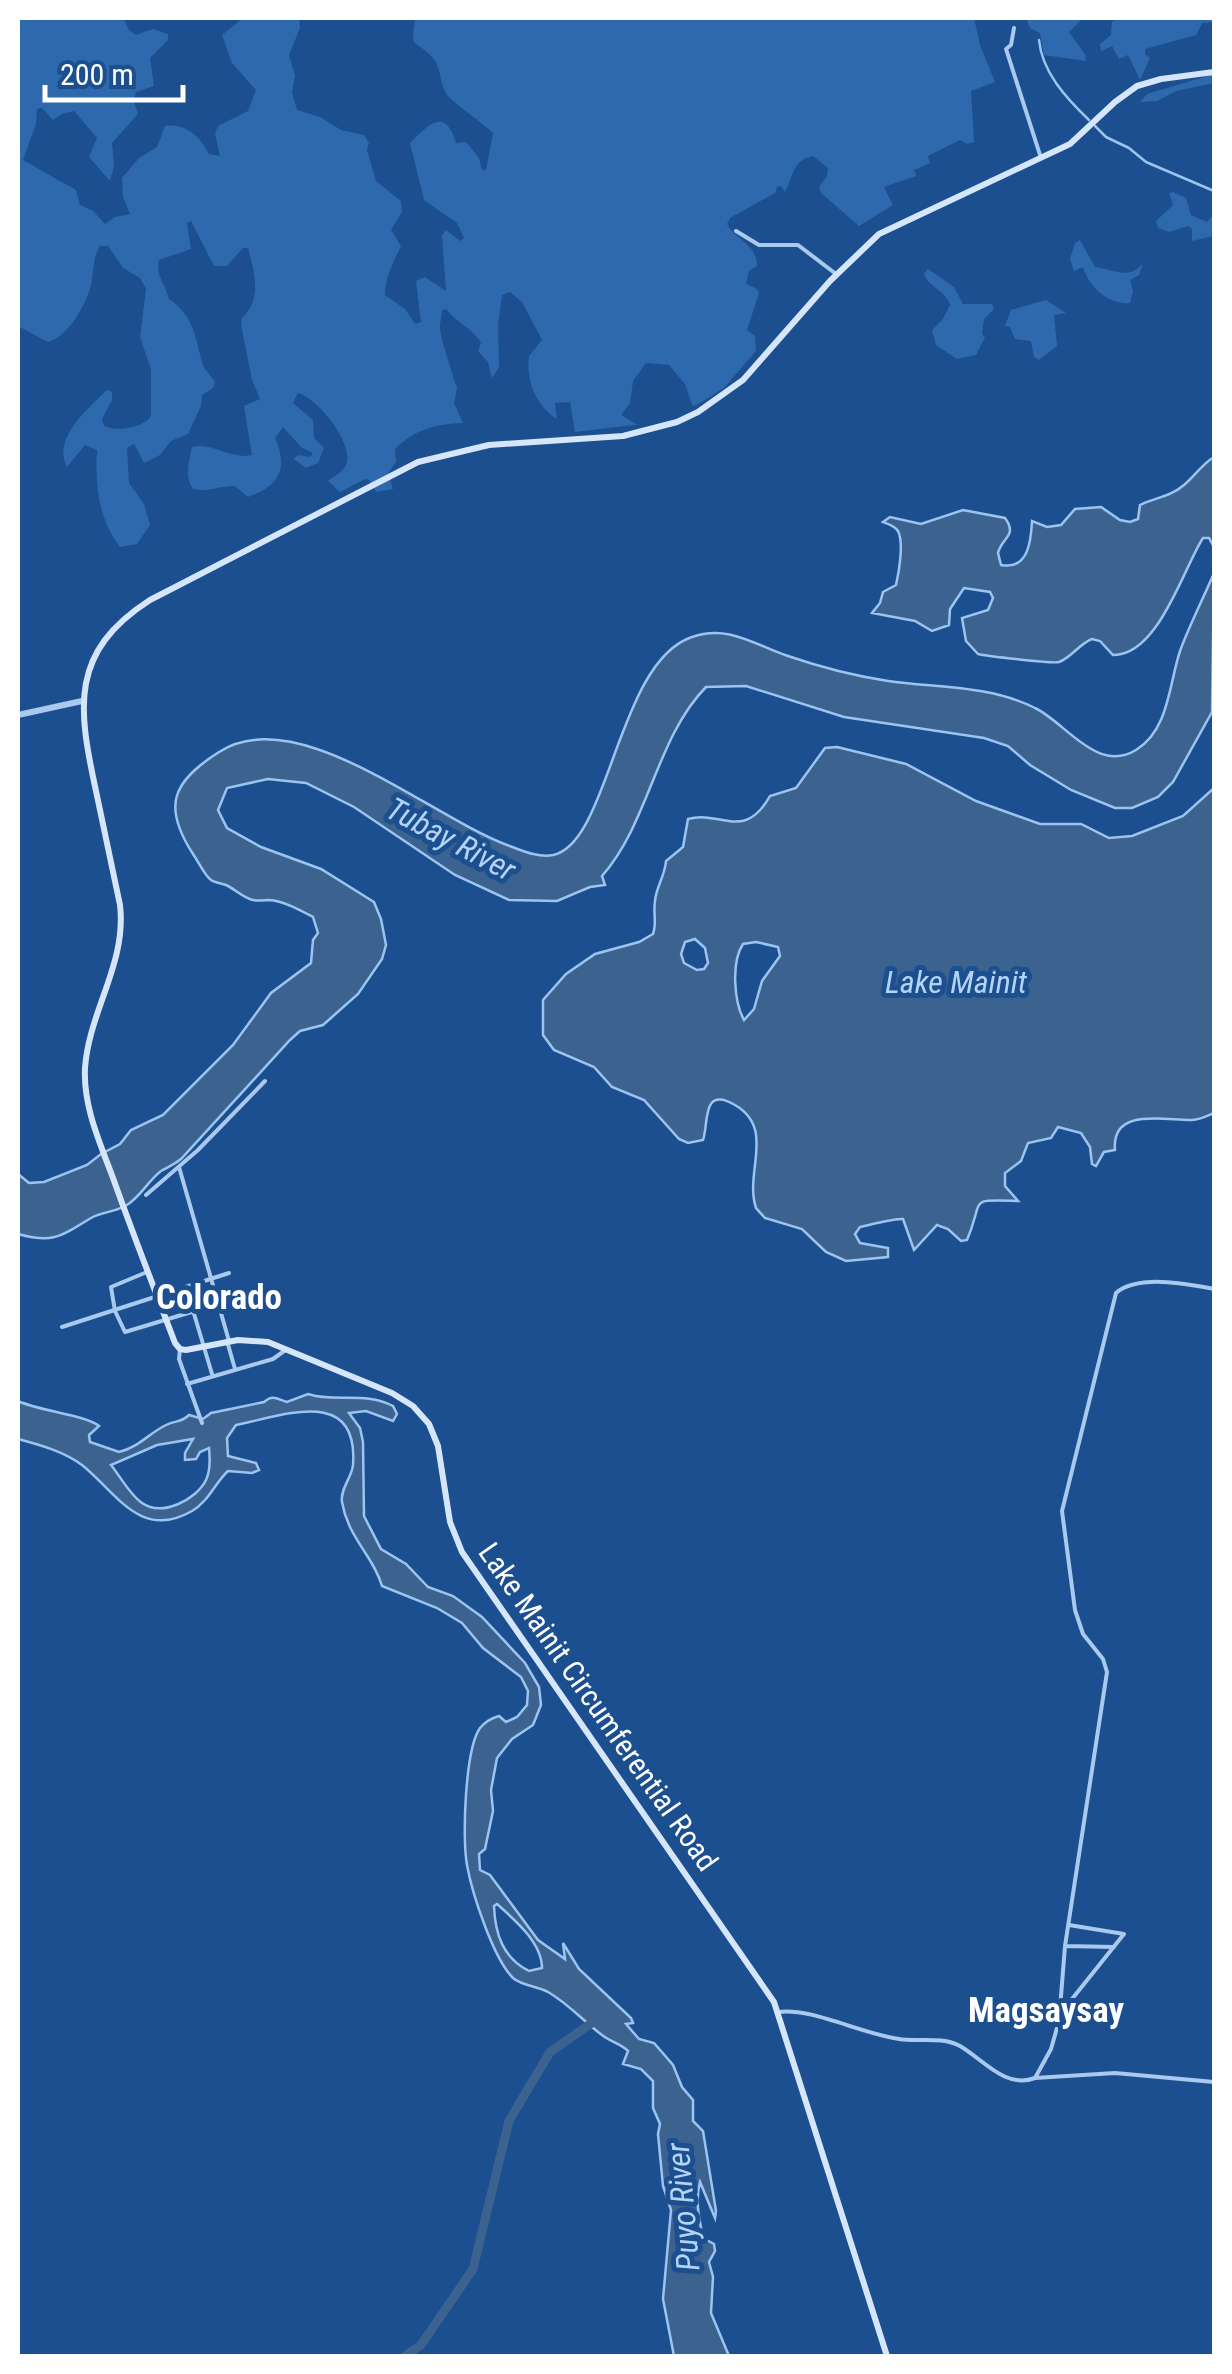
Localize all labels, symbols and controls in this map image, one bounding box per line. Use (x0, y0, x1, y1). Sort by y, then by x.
scale bar (45, 40, 182, 102)
text: 200 m (60, 57, 134, 92)
water label: Tubay River (380, 789, 523, 889)
water label: Lake Mainit (885, 963, 1028, 1001)
district label: Colorado (156, 1277, 282, 1318)
street label: Lake Mainit Circumferential Road (472, 1536, 725, 1877)
district label: Magsaysay (968, 1990, 1124, 2031)
water label: Puyo River (658, 2140, 708, 2273)

